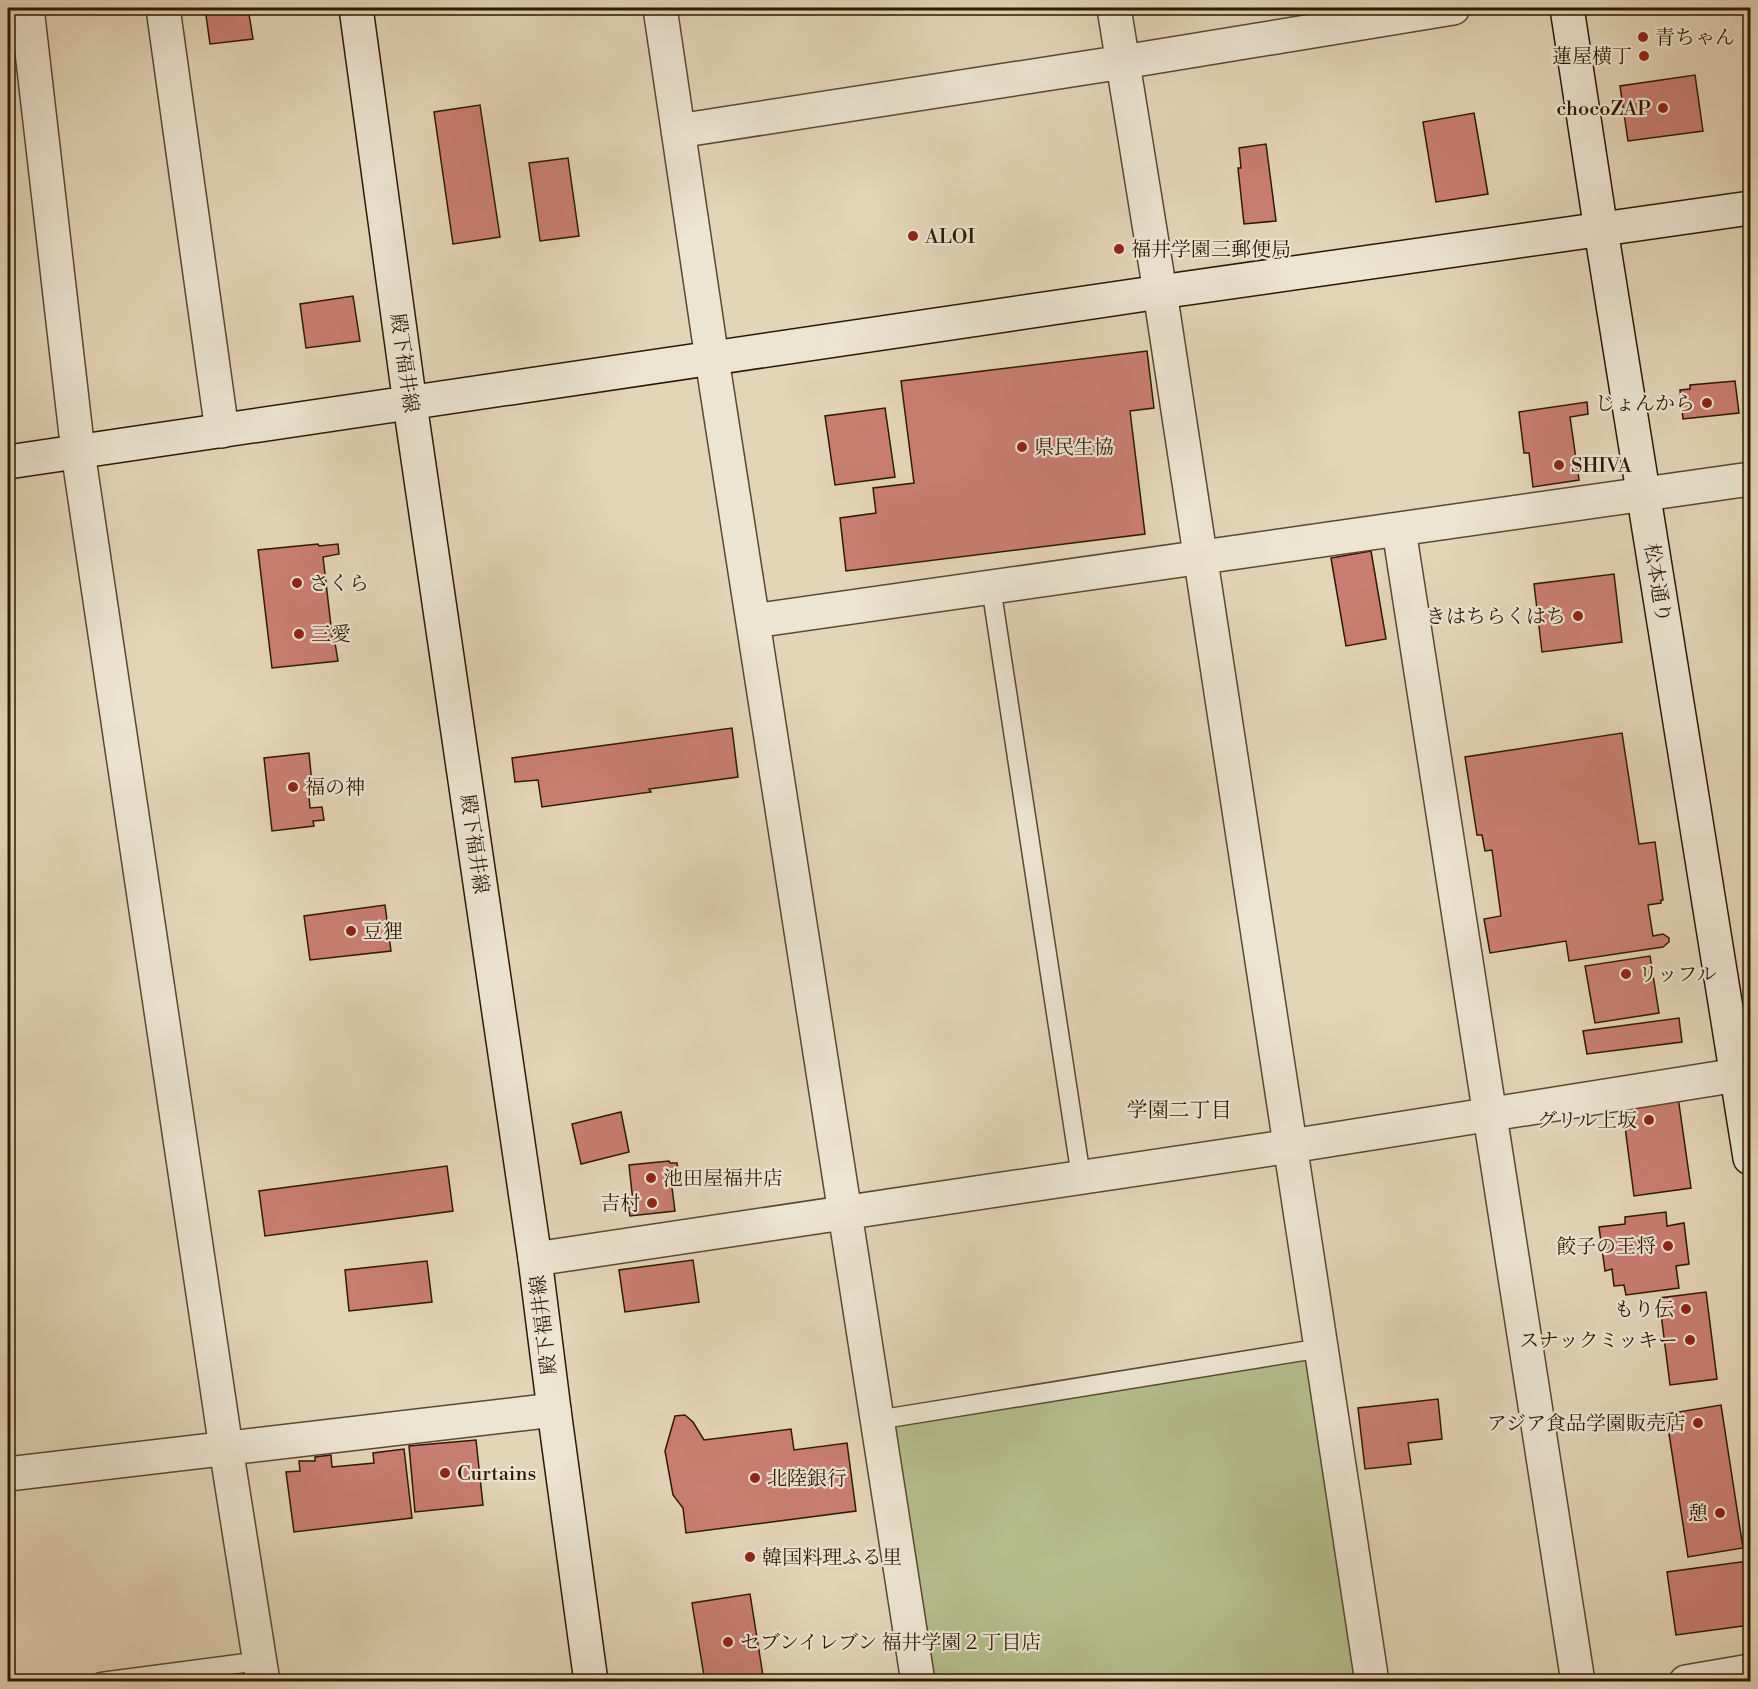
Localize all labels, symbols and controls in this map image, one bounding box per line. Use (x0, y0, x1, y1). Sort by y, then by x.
place label: 青ちゃん (1655, 26, 1735, 51)
marker: 青ちゃん (1636, 30, 1650, 44)
place label: 蓮屋横丁 (1552, 45, 1632, 70)
marker: 蓮屋横丁 (1637, 49, 1651, 63)
place label: chocoZAP (1556, 97, 1651, 122)
marker: chocoZAP (1656, 101, 1670, 115)
place label: ALOI (924, 225, 975, 250)
marker: ALOI (906, 229, 920, 243)
place label: 福井学園三郵便局 (1131, 238, 1291, 263)
marker: 福井学園三郵便局 (1112, 242, 1126, 256)
street label: 殿下福井線 (384, 312, 423, 414)
place label: じょんから (1595, 392, 1695, 417)
marker: じょんから (1700, 396, 1714, 410)
place label: 県民生協 (1034, 436, 1114, 461)
marker: 県民生協 (1015, 440, 1029, 454)
place label: SHIVA (1571, 454, 1633, 479)
marker: SHIVA (1552, 458, 1566, 472)
street label: 松本通り (1638, 542, 1675, 625)
place label: さくら (309, 572, 369, 597)
marker: さくら (290, 576, 304, 590)
place label: きはちらくはち (1426, 605, 1566, 630)
marker: きはちらくはち (1571, 609, 1585, 623)
place label: 三愛 (311, 623, 351, 648)
marker: 三愛 (292, 627, 306, 641)
place label: 福の神 (305, 776, 365, 801)
marker: 福の神 (286, 780, 300, 794)
street label: 殿下福井線 (454, 793, 493, 895)
place label: 豆狸 (363, 920, 403, 945)
marker: 豆狸 (344, 924, 358, 938)
place label: リッフル (1638, 963, 1716, 988)
marker: リッフル (1619, 967, 1633, 981)
district label: 学園二丁目 (1127, 1098, 1232, 1124)
place label: グリル上坂 (1537, 1109, 1637, 1134)
marker: グリル上坂 (1642, 1113, 1656, 1127)
place label: 池田屋福井店 (663, 1167, 783, 1192)
marker: 池田屋福井店 (644, 1171, 658, 1185)
place label: 吉村 (600, 1192, 640, 1217)
marker: 吉村 (645, 1196, 659, 1210)
place label: 餃子の王将 (1556, 1235, 1656, 1260)
marker: 餃子の王将 (1661, 1239, 1675, 1253)
street label: 殿下福井線 (526, 1274, 563, 1376)
place label: もり伝 (1614, 1298, 1674, 1323)
marker: もり伝 (1679, 1302, 1693, 1316)
place label: スナックミッキー (1519, 1329, 1678, 1354)
marker: スナックミッキー (1683, 1333, 1697, 1347)
place label: アジア食品学園販売店 (1487, 1412, 1686, 1437)
marker: アジア食品学園販売店 (1691, 1416, 1705, 1430)
place label: Curtains (457, 1462, 536, 1487)
marker: Curtains (438, 1466, 452, 1480)
place label: 北陸銀行 (767, 1467, 847, 1492)
marker: 北陸銀行 (748, 1471, 762, 1485)
place label: 憩 (1688, 1502, 1708, 1527)
marker: 憩 (1713, 1506, 1727, 1520)
place label: 韓国料理ふる里 (762, 1546, 902, 1571)
marker: 韓国料理ふる里 (743, 1550, 757, 1564)
place label: セブンイレブン 福井学園２丁目店 (740, 1631, 1042, 1656)
marker: セブンイレブン 福井学園２丁目店 (721, 1635, 735, 1649)

